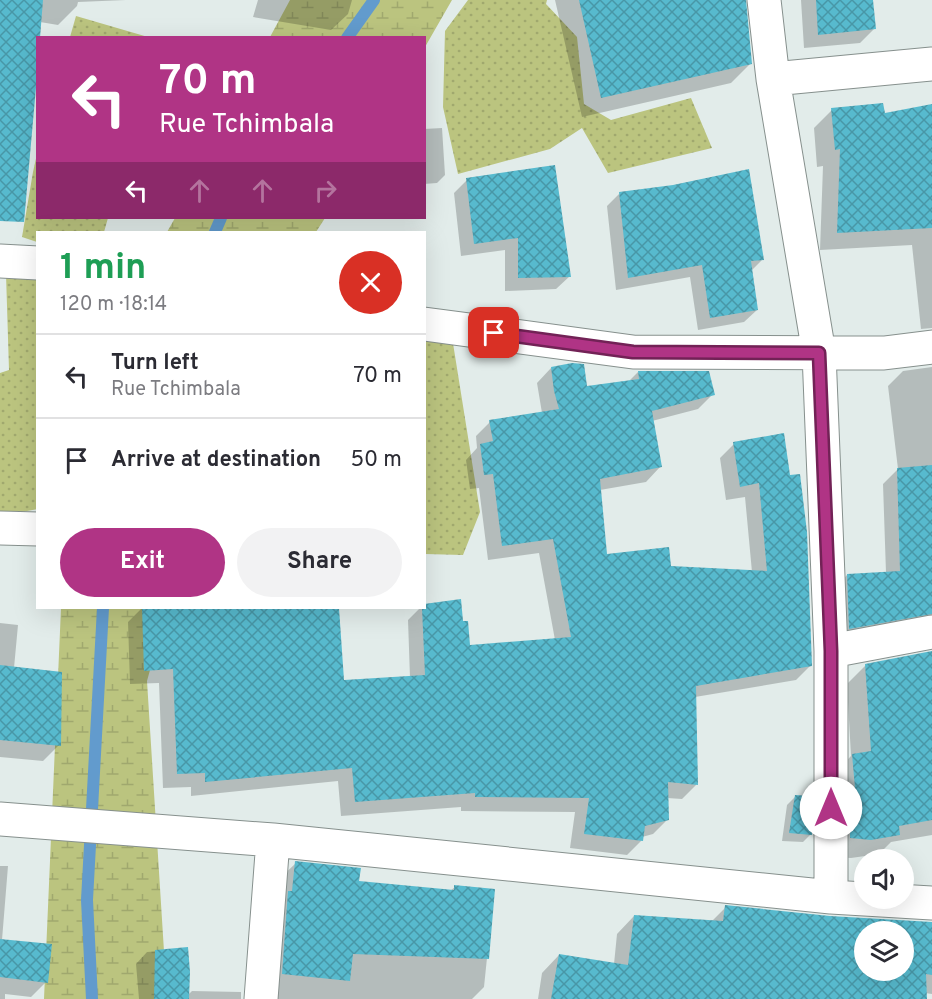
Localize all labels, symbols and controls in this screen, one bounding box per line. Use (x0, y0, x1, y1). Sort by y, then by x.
text: 70 m (159, 56, 257, 109)
icon: left (60, 60, 138, 138)
text: Rue Tchimbala (159, 108, 334, 142)
icon: left (120, 174, 153, 207)
icon: ahead (183, 174, 216, 207)
icon: ahead (246, 174, 279, 207)
icon: right (309, 174, 342, 207)
text: 1 min (60, 246, 146, 292)
button: close (339, 251, 402, 314)
text: 120 m · 18:14 (60, 292, 167, 318)
pin (468, 307, 519, 358)
icon: arrive (477, 316, 510, 349)
text: Turn left (111, 350, 199, 377)
icon: left (60, 360, 93, 393)
text: 70 m (353, 363, 402, 390)
text: Rue Tchimbala (111, 377, 241, 403)
icon: arrive (60, 444, 93, 477)
text: Arrive at destination (111, 447, 321, 474)
text: 50 m (350, 447, 402, 474)
button: Exit (60, 528, 225, 597)
button: Share (237, 528, 402, 597)
position arrow (799, 776, 863, 840)
map controls (854, 849, 914, 981)
button: sound (854, 849, 914, 909)
button: layers (854, 921, 914, 981)

